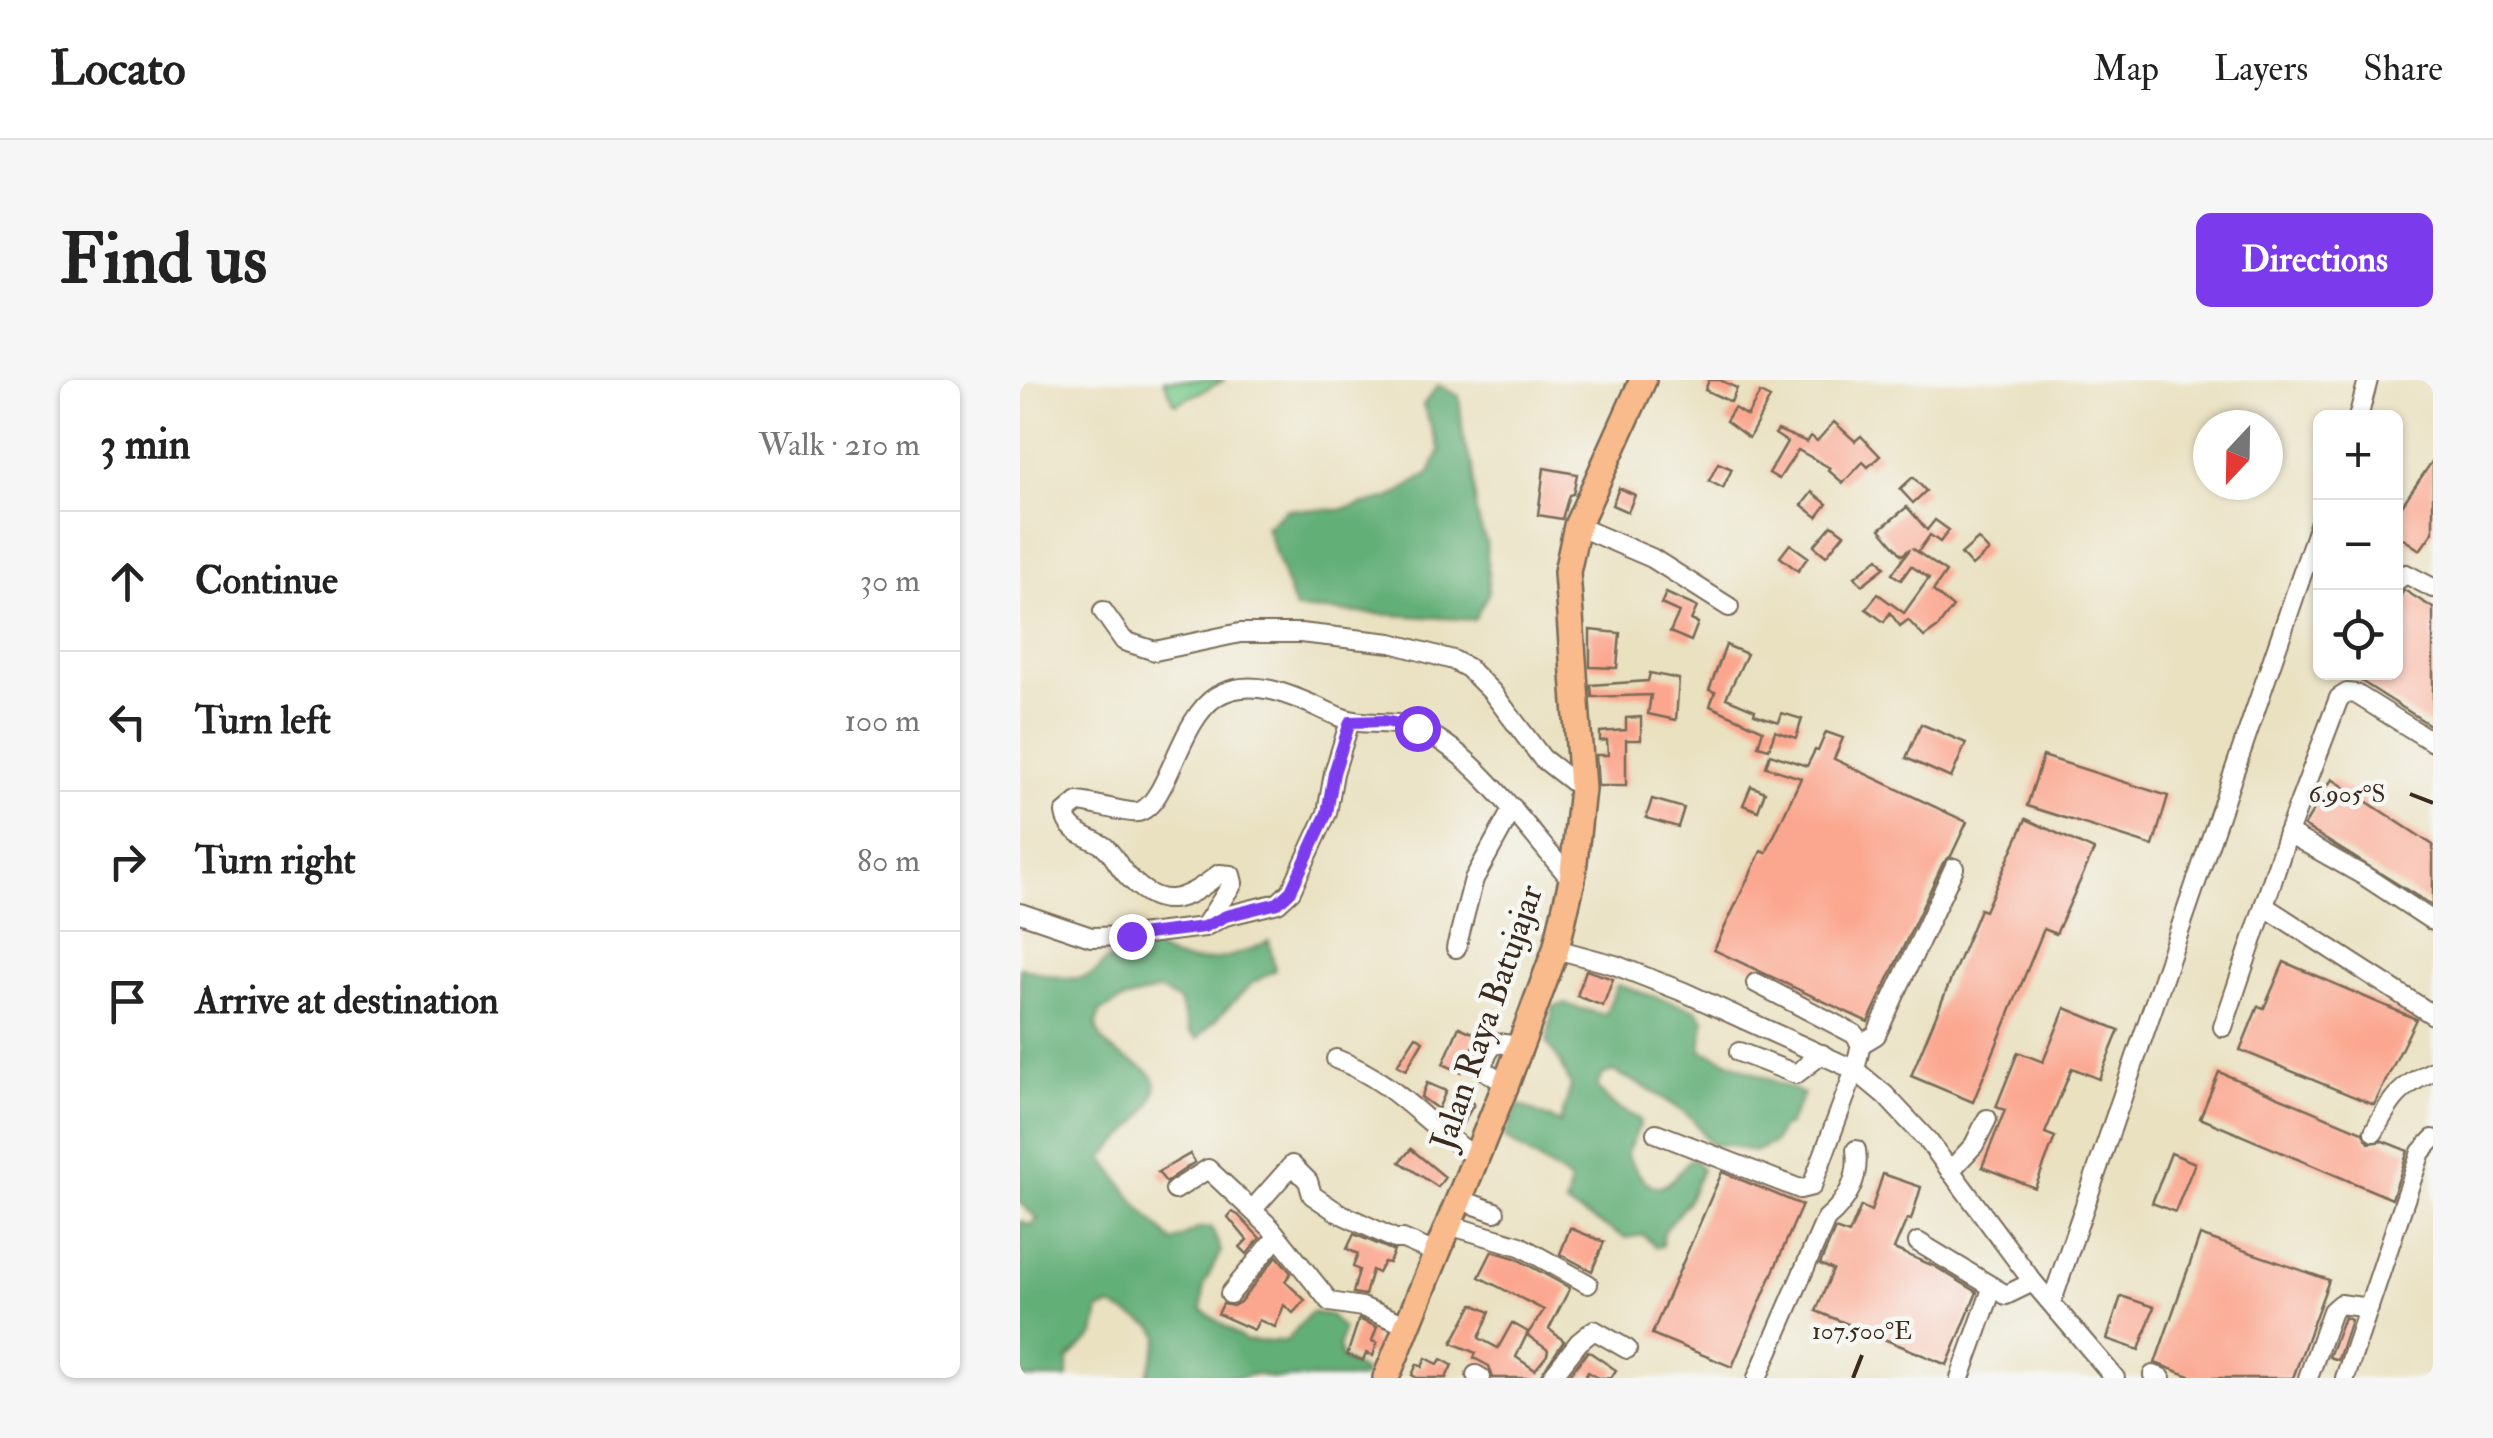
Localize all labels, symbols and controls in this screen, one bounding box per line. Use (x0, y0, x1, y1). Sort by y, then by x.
text: Locato (50, 39, 186, 99)
text: Map (2093, 47, 2159, 91)
text: Layers (2214, 47, 2308, 91)
text: Share (2363, 47, 2443, 91)
button: Directions (2196, 213, 2433, 307)
text: Find us (60, 216, 267, 304)
north arrow (2193, 410, 2283, 500)
map controls (2313, 410, 2403, 680)
button: + (2313, 410, 2403, 500)
text: 3 min (100, 419, 190, 471)
text: Walk · 210 m (758, 425, 920, 465)
button: − (2313, 500, 2403, 590)
icon: ahead (100, 554, 155, 609)
text: Continue (195, 557, 338, 605)
text: 30 m (860, 561, 920, 601)
button: locate (2313, 590, 2403, 680)
icon: left (100, 694, 155, 749)
text: Turn left (195, 697, 331, 745)
text: 100 m (844, 701, 920, 741)
route start (1395, 706, 1441, 752)
text: 6.905°S (2309, 779, 2385, 810)
icon: right (100, 834, 155, 889)
text: Turn right (195, 837, 356, 885)
text: 80 m (857, 841, 920, 881)
street label: Jalan Raya Batujajar (1421, 879, 1553, 1157)
route end (1109, 914, 1155, 960)
icon: arrive (100, 974, 155, 1029)
text: Arrive at destination (195, 977, 499, 1025)
text: 107.500°E (1812, 1316, 1912, 1347)

